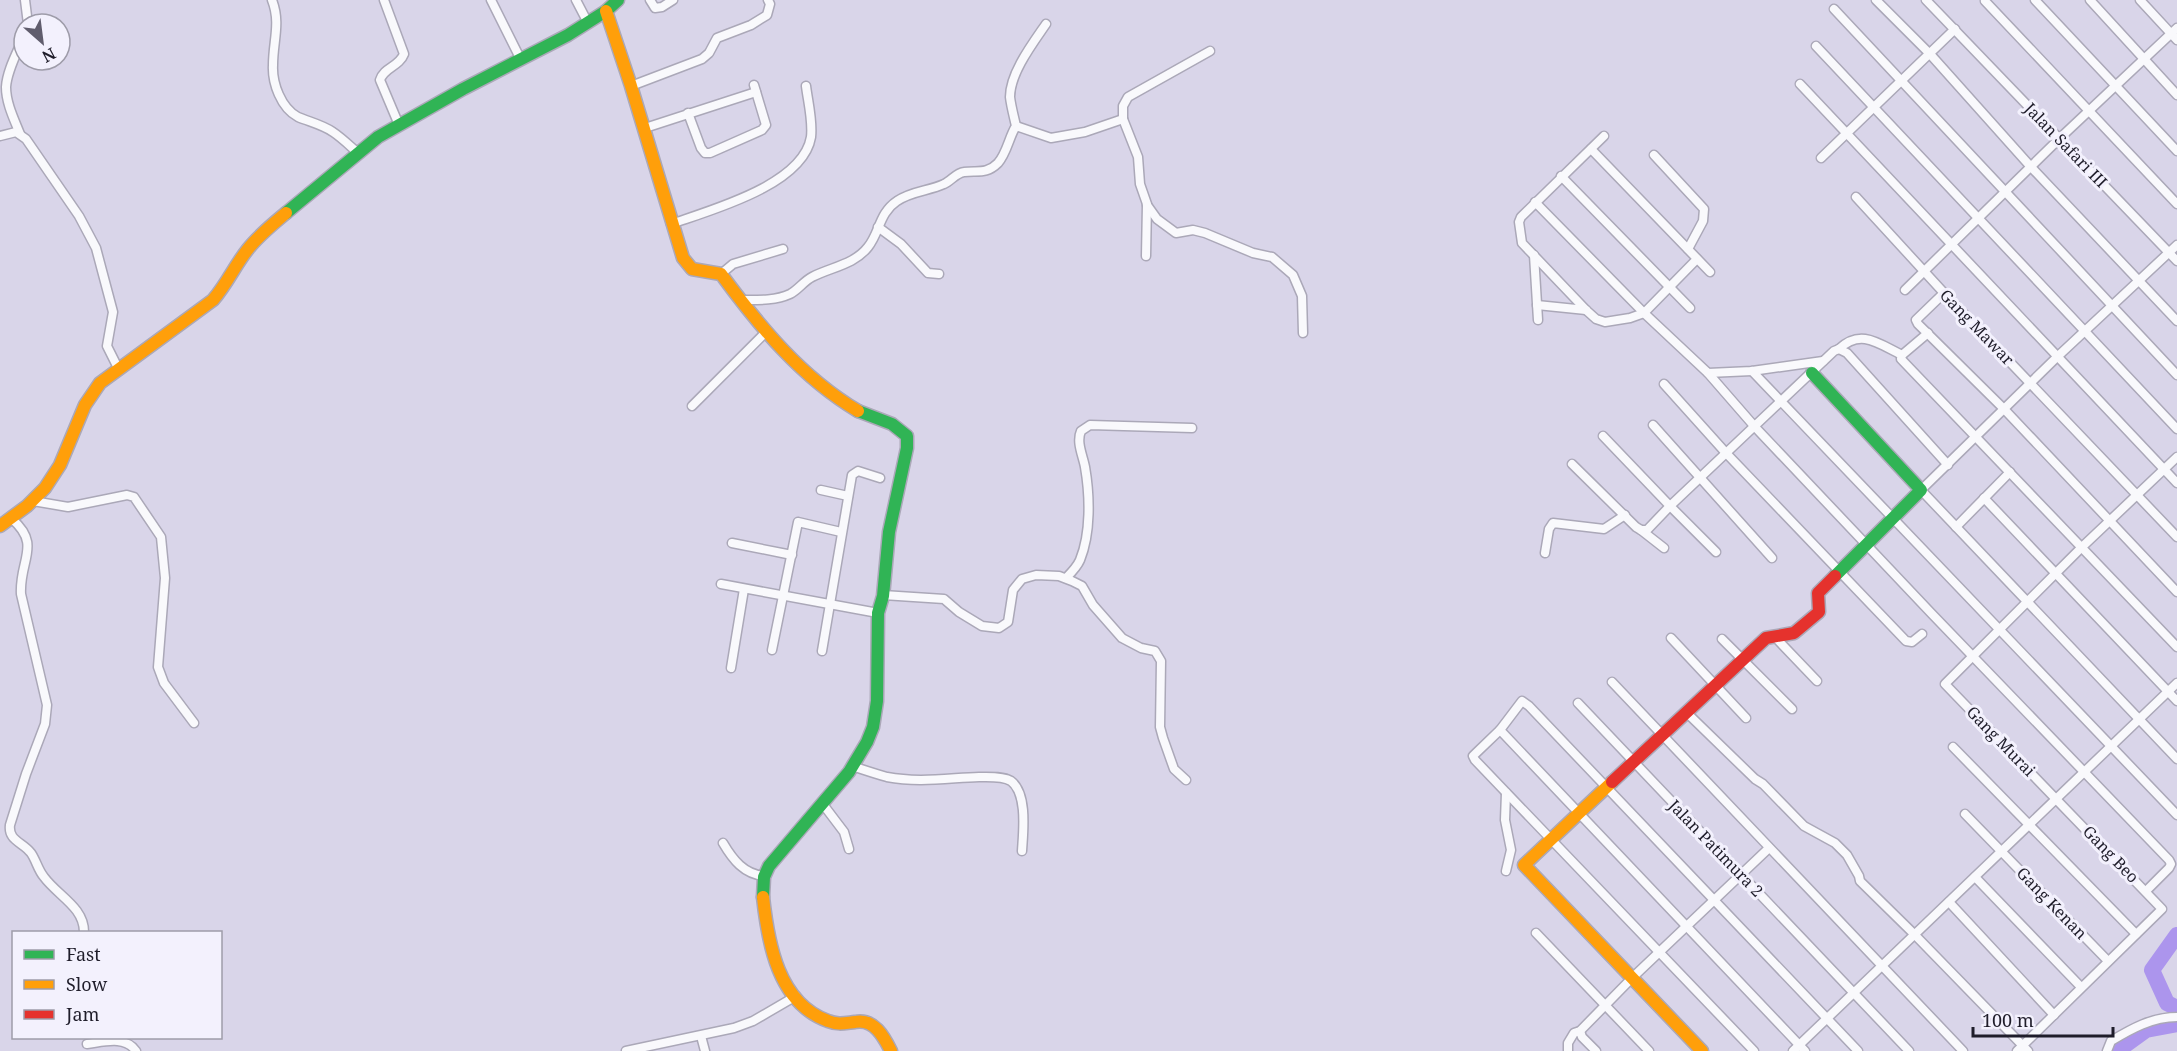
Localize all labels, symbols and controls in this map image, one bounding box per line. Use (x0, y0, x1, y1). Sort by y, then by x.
north arrow (12, 12, 72, 72)
text: N (38, 43, 60, 68)
street label: Jalan Safari III (2019, 97, 2112, 192)
street label: Gang Mawar (1935, 284, 2019, 370)
street label: Gang Murai (1962, 701, 2040, 781)
street label: Jalan Patimura 2 (1663, 794, 1768, 901)
street label: Gang Beo (2078, 821, 2144, 887)
street label: Gang Kenan (2012, 862, 2092, 944)
legend (12, 931, 222, 1039)
text: Fast (66, 942, 101, 966)
text: Slow (66, 972, 108, 996)
scale bar (1973, 1000, 2112, 1038)
text: Jam (65, 1002, 100, 1026)
text: 100 m (1982, 1008, 2034, 1032)

